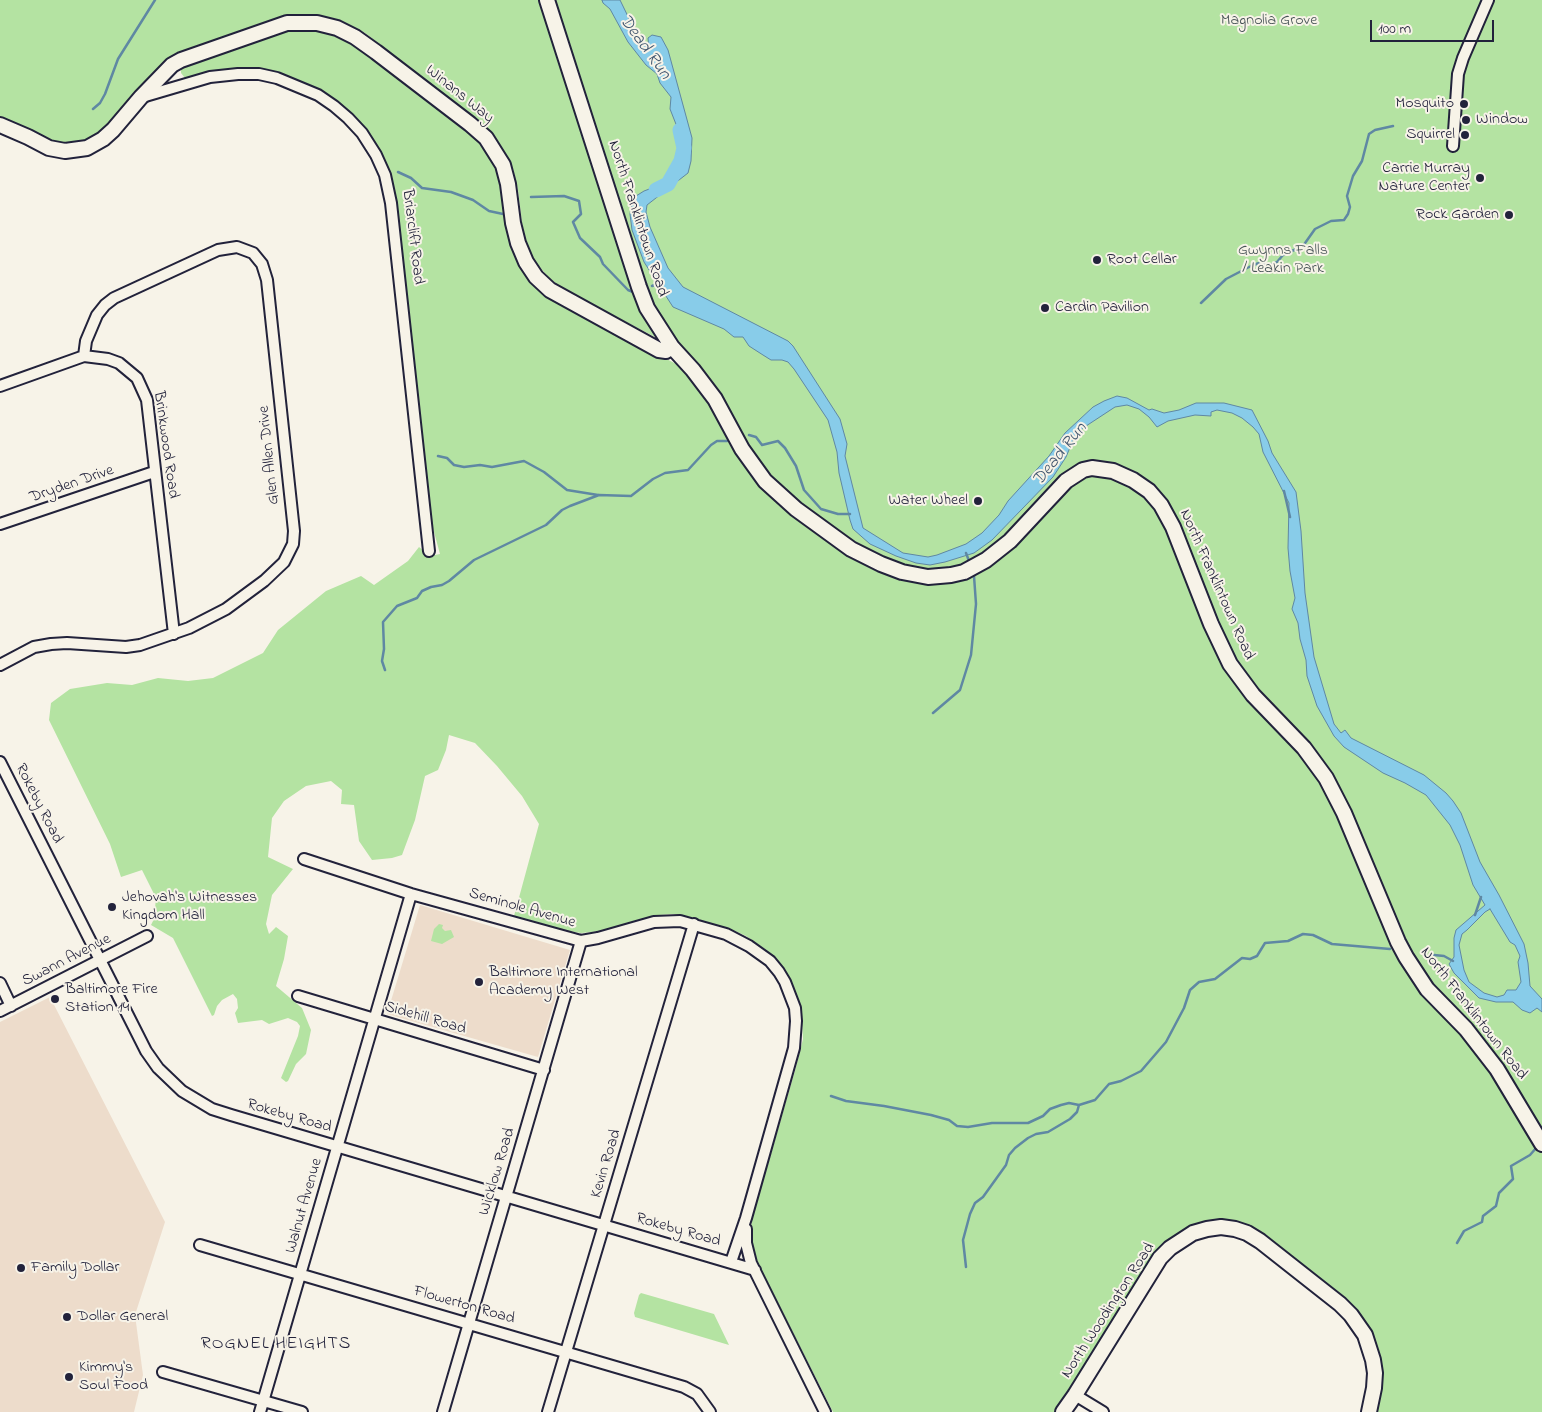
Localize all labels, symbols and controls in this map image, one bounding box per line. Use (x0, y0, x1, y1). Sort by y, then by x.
scale bar (1372, 10, 1496, 42)
water label: Dead Run (613, 11, 675, 85)
park label: Magnolia Grove (1221, 11, 1317, 31)
text: 100 m (1378, 18, 1411, 40)
street label: Winans Way (421, 62, 497, 128)
place label: Mosquito (1395, 94, 1454, 114)
marker: Mosquito (1458, 98, 1470, 110)
place label: Window (1476, 110, 1528, 130)
marker: Window (1460, 114, 1472, 126)
place label: Squirrel (1406, 125, 1455, 145)
marker: Squirrel (1459, 129, 1471, 141)
street label: North Franklintown Road (603, 139, 671, 299)
place label: Carrie Murray Nature Center (1379, 159, 1470, 197)
marker: Carrie Murray Nature Center (1474, 172, 1486, 184)
street label: Briarclift Road (397, 188, 427, 286)
place label: Rock Garden (1416, 205, 1499, 225)
marker: Rock Garden (1503, 209, 1515, 221)
park label: Gwynns Falls / Leakin Park (1238, 241, 1328, 279)
place label: Root Cellar (1107, 250, 1177, 270)
marker: Root Cellar (1091, 254, 1103, 266)
place label: Cardin Pavilion (1055, 298, 1149, 318)
marker: Cardin Pavilion (1039, 302, 1051, 314)
street label: Brinkwood Road (148, 390, 182, 500)
street label: Glen Allen Drive (255, 405, 285, 505)
water label: Dead Run (1029, 419, 1093, 491)
street label: Dryden Drive (27, 462, 117, 508)
place label: Water Wheel (888, 491, 968, 511)
marker: Water Wheel (972, 495, 984, 507)
street label: North Franklintown Road (1174, 507, 1258, 663)
street label: Rokeby Road (10, 761, 66, 847)
street label: Seminole Avenue (466, 885, 578, 933)
place label: Jehovah's Witnesses Kingdom Hall (122, 888, 257, 926)
marker: Jehovah's Witnesses Kingdom Hall (106, 901, 118, 913)
street label: Swann Avenue (19, 930, 115, 992)
street label: North Franklintown Road (1415, 944, 1531, 1084)
place label: Baltimore International Academy West (489, 963, 638, 1001)
marker: Baltimore International Academy West (473, 976, 485, 988)
place label: Baltimore Fire Station 14 (65, 980, 158, 1018)
marker: Baltimore Fire Station 14 (49, 993, 61, 1005)
street label: Sidehill Road (382, 998, 468, 1040)
street label: Rokeby Road (245, 1096, 333, 1138)
street label: Wicklow Road (476, 1126, 520, 1218)
street label: Kevin Road (587, 1127, 627, 1201)
street label: Walnut Avenue (282, 1156, 328, 1256)
street label: Rokeby Road (634, 1210, 722, 1252)
street label: North Woodington Road (1058, 1240, 1160, 1382)
place label: Family Dollar (31, 1258, 119, 1278)
marker: Family Dollar (15, 1262, 27, 1274)
street label: Flowerton Road (411, 1282, 517, 1330)
place label: Dollar General (77, 1307, 168, 1327)
marker: Dollar General (61, 1311, 73, 1323)
district label: ROGNEL HEIGHTS (199, 1334, 353, 1356)
place label: Kimmy's Soul Food (79, 1358, 148, 1396)
marker: Kimmy's Soul Food (63, 1371, 75, 1383)

